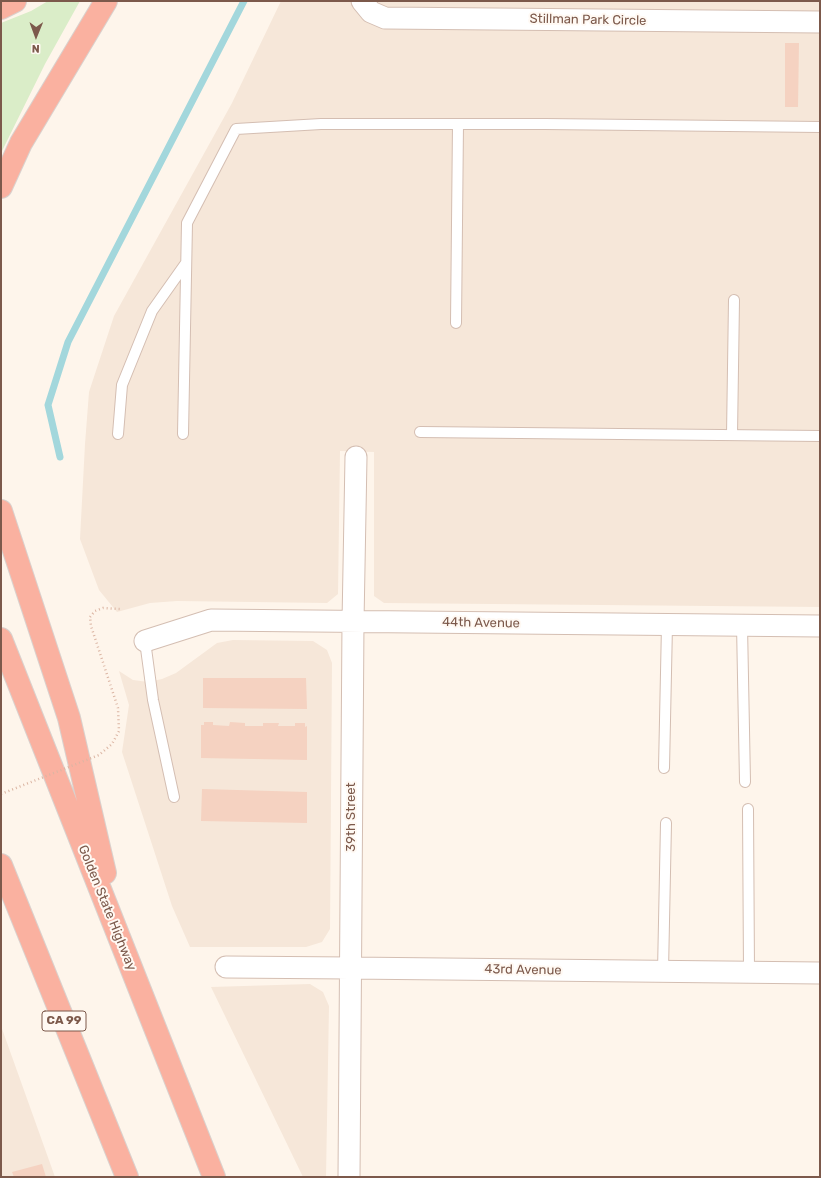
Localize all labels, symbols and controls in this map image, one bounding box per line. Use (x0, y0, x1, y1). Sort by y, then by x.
street label: Stillman Park Circle (529, 11, 647, 29)
north arrow (16, 16, 56, 56)
text: N (32, 42, 40, 55)
street label: 44th Avenue (442, 615, 520, 631)
street label: 39th Street (343, 782, 359, 852)
street label: Golden State Highway (75, 843, 139, 973)
street label: 43rd Avenue (484, 962, 562, 978)
road number: CA 99 (42, 1011, 86, 1031)

